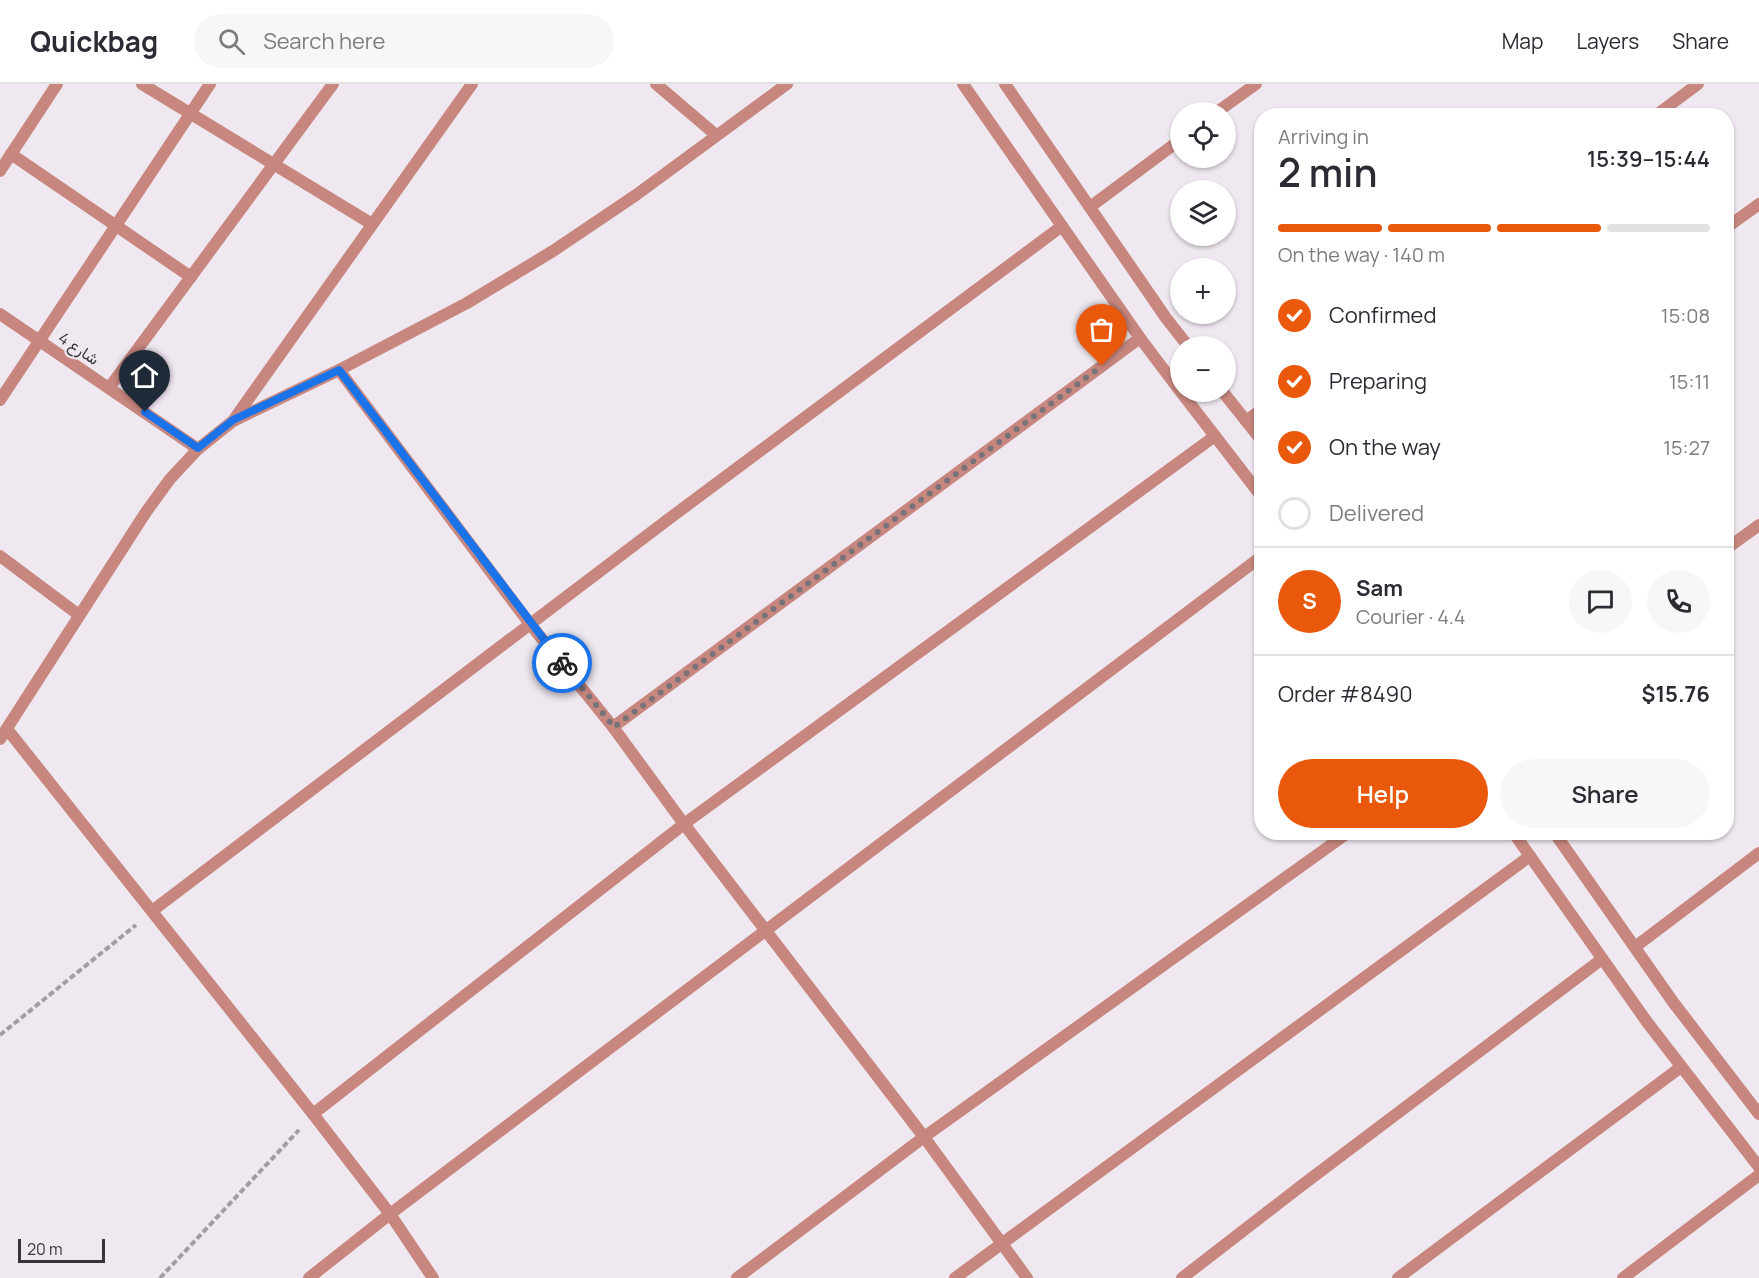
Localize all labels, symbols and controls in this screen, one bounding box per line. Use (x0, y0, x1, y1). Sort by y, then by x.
search box (194, 14, 614, 68)
text: Quickbag (30, 22, 158, 60)
icon: search (215, 25, 248, 58)
text: Search here (263, 26, 385, 56)
text: Map (1502, 27, 1543, 55)
text: Layers (1576, 27, 1639, 55)
text: Share (1672, 27, 1729, 55)
map controls (1170, 102, 1236, 402)
button: locate (1170, 102, 1236, 168)
text: Arriving in (1278, 123, 1369, 150)
text: 15:39–15:44 (1587, 144, 1710, 174)
text: 2 min (1278, 145, 1377, 199)
button: layers (1170, 180, 1236, 246)
text: On the way · 140 m (1278, 241, 1445, 268)
button: + (1170, 258, 1236, 324)
icon: check (1278, 299, 1311, 332)
text: Confirmed (1329, 300, 1437, 330)
text: 15:08 (1661, 302, 1710, 329)
pin (1076, 304, 1127, 366)
icon: bag (1085, 313, 1118, 346)
street label: شارع 4 (54, 326, 104, 370)
button: − (1170, 336, 1236, 402)
pin (119, 350, 170, 412)
icon: home (128, 359, 161, 392)
icon: check (1278, 365, 1311, 398)
text: Preparing (1329, 366, 1427, 396)
text: 15:11 (1669, 368, 1710, 395)
icon: check (1278, 431, 1311, 464)
text: On the way (1329, 432, 1441, 462)
text: 15:27 (1663, 434, 1710, 461)
text: Delivered (1329, 498, 1424, 528)
button: chat (1569, 570, 1632, 633)
button: phone (1647, 570, 1710, 633)
text: Sam (1356, 573, 1403, 603)
text: S (1302, 586, 1317, 616)
text: Courier · 4.4 (1356, 603, 1466, 630)
courier (532, 633, 592, 693)
icon: bike (546, 647, 579, 680)
text: Order #8490 (1278, 679, 1413, 709)
text: $15.76 (1642, 679, 1710, 709)
button: Help (1278, 759, 1488, 828)
button: Share (1500, 759, 1710, 828)
scale bar (18, 1236, 105, 1264)
text: 20 m (27, 1238, 63, 1260)

